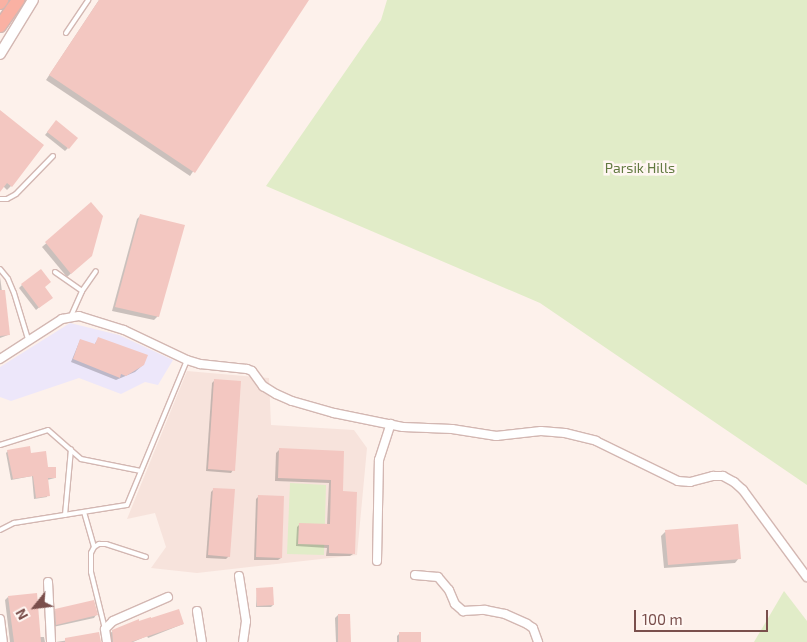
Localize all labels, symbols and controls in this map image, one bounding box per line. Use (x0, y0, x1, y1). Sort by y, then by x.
park label: Parsik Hills (605, 160, 675, 176)
north arrow (10, 582, 60, 632)
scale bar (637, 600, 771, 632)
text: N (12, 606, 31, 623)
text: 100 m (642, 610, 683, 628)

